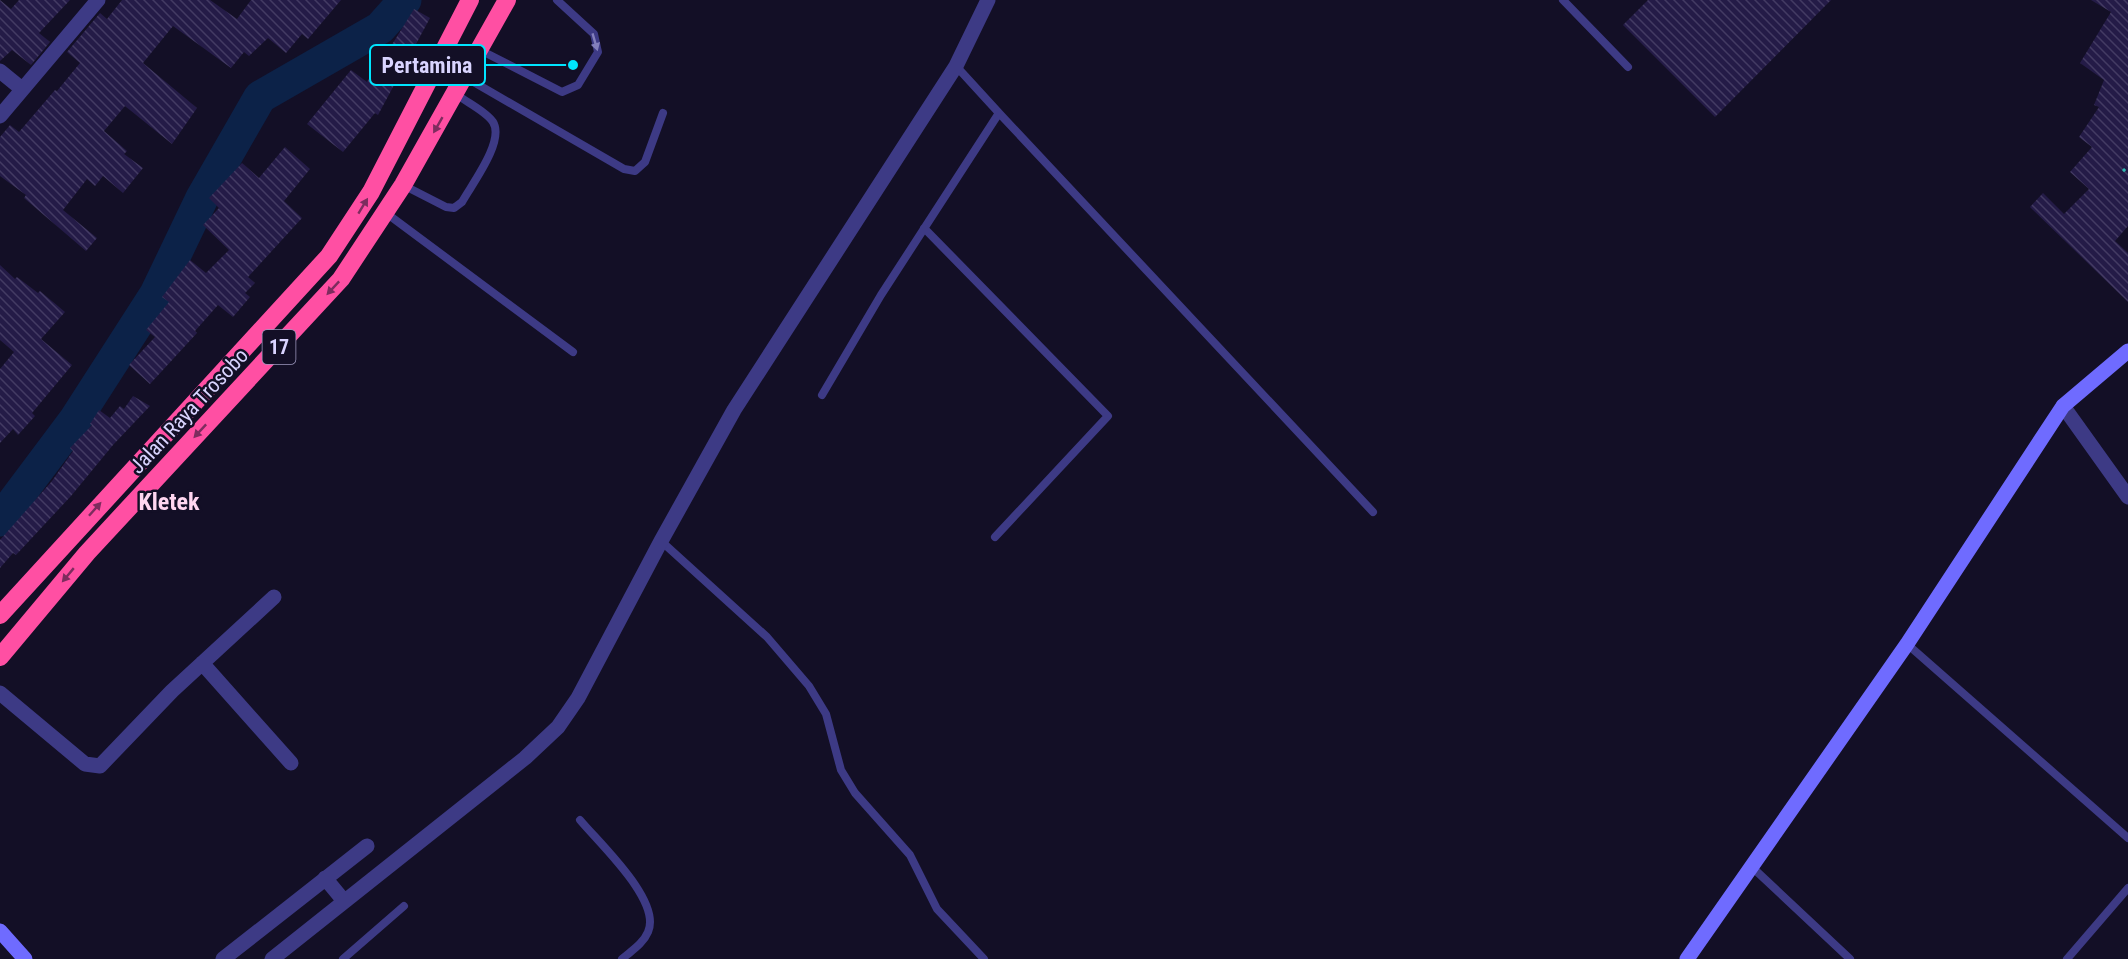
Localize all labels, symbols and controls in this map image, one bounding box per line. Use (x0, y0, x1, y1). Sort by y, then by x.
one-way arrow (591, 33, 600, 51)
callout: Pertamina (370, 45, 485, 85)
text: Pertamina (382, 53, 472, 78)
one-way arrow (433, 117, 443, 134)
one-way arrow (357, 197, 368, 214)
one-way arrow (326, 281, 340, 296)
road number: 17 (262, 330, 296, 364)
street label: Jalan Raya Trosobo (125, 344, 253, 478)
one-way arrow (193, 424, 207, 439)
district label: Kletek (138, 488, 200, 516)
one-way arrow (88, 502, 101, 517)
one-way arrow (62, 567, 75, 583)

